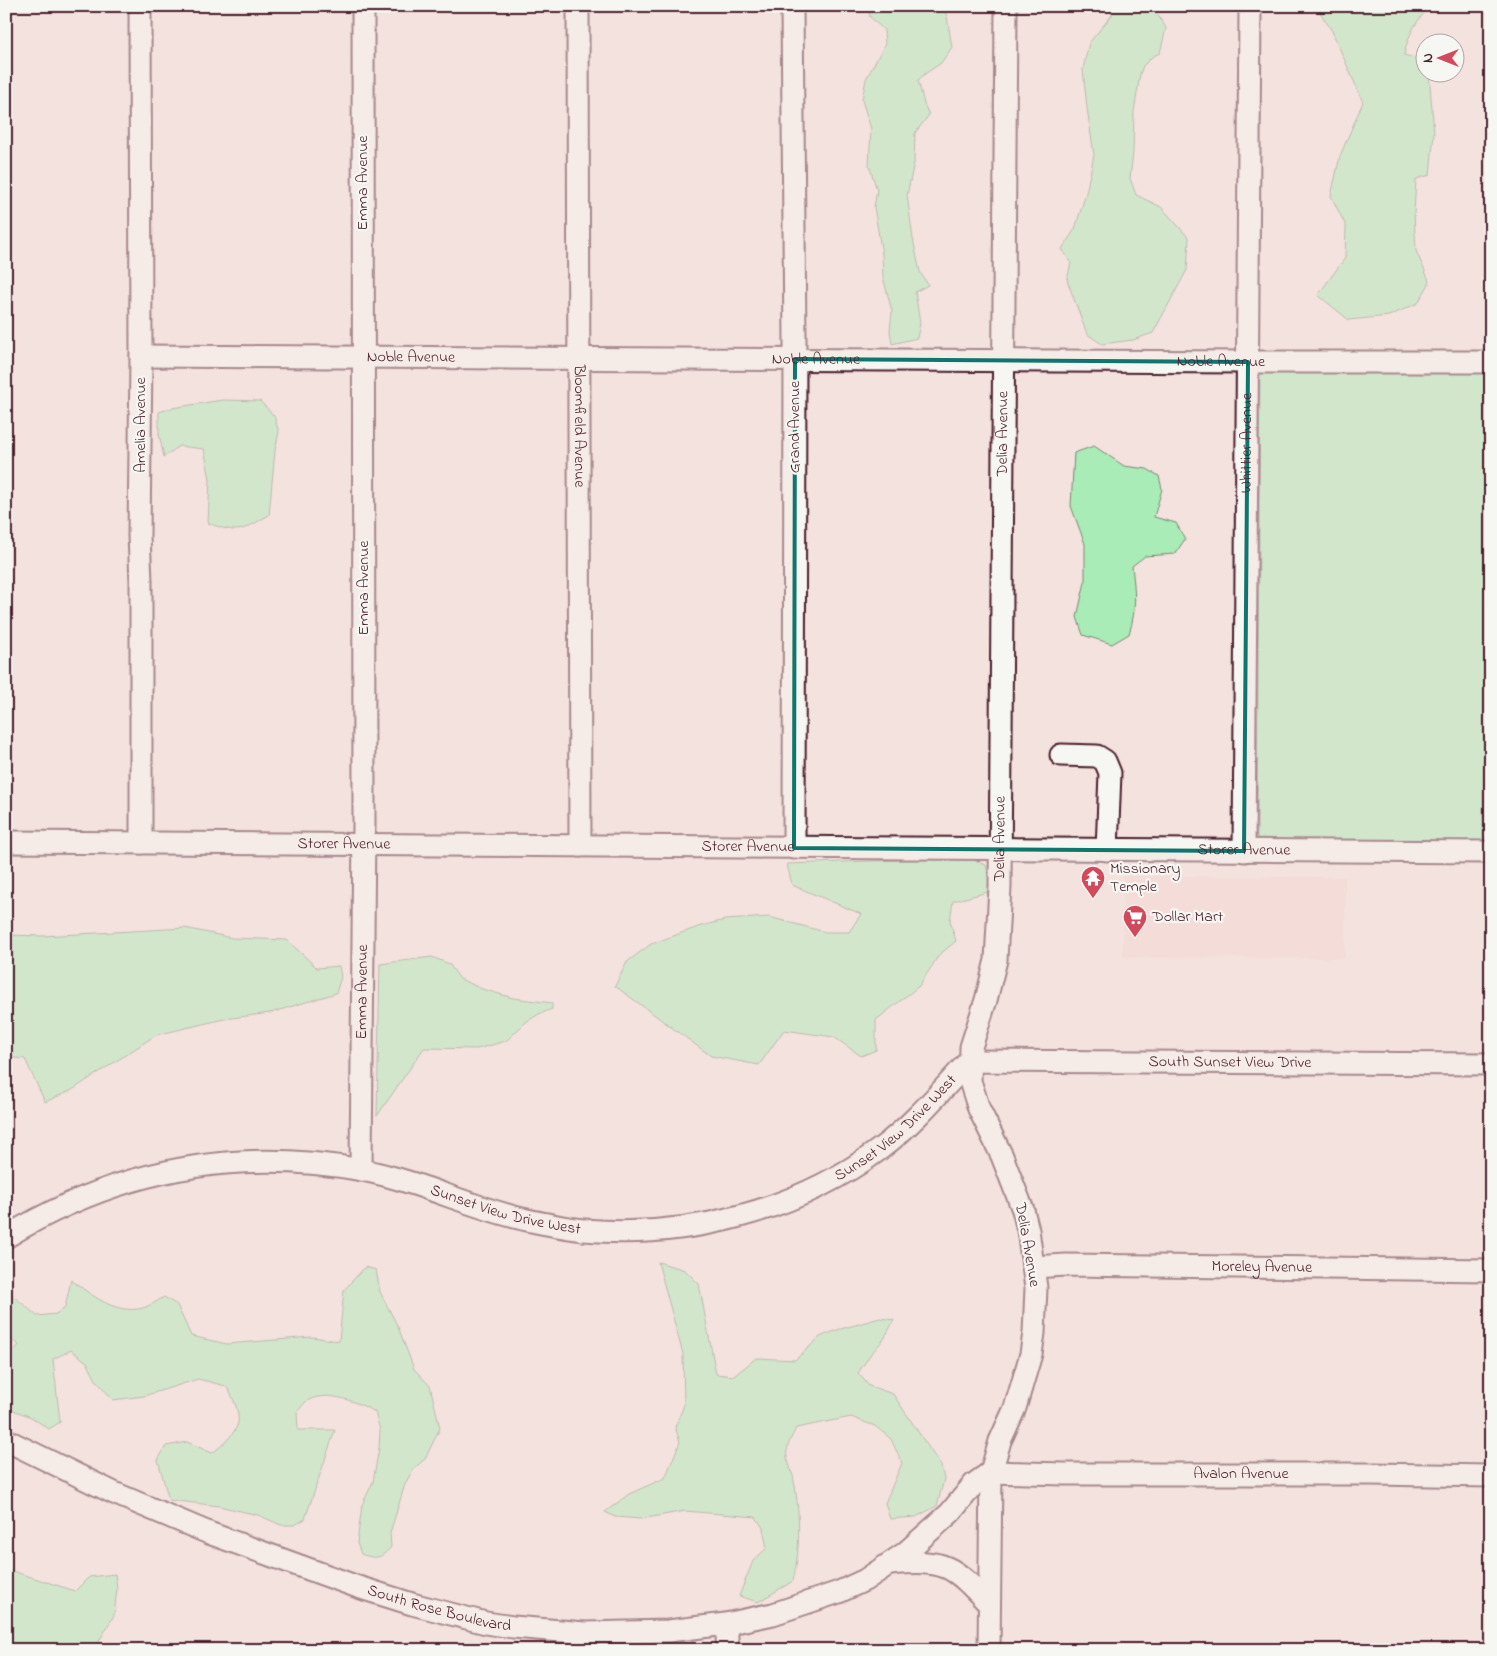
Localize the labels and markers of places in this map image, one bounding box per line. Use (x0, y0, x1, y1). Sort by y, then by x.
place label: Missionary Temple (1110, 857, 1181, 899)
temple icon: Missionary Temple (1080, 865, 1106, 899)
supermarket icon: Dollar Mart (1122, 904, 1148, 938)
place label: Dollar Mart (1151, 905, 1224, 929)

